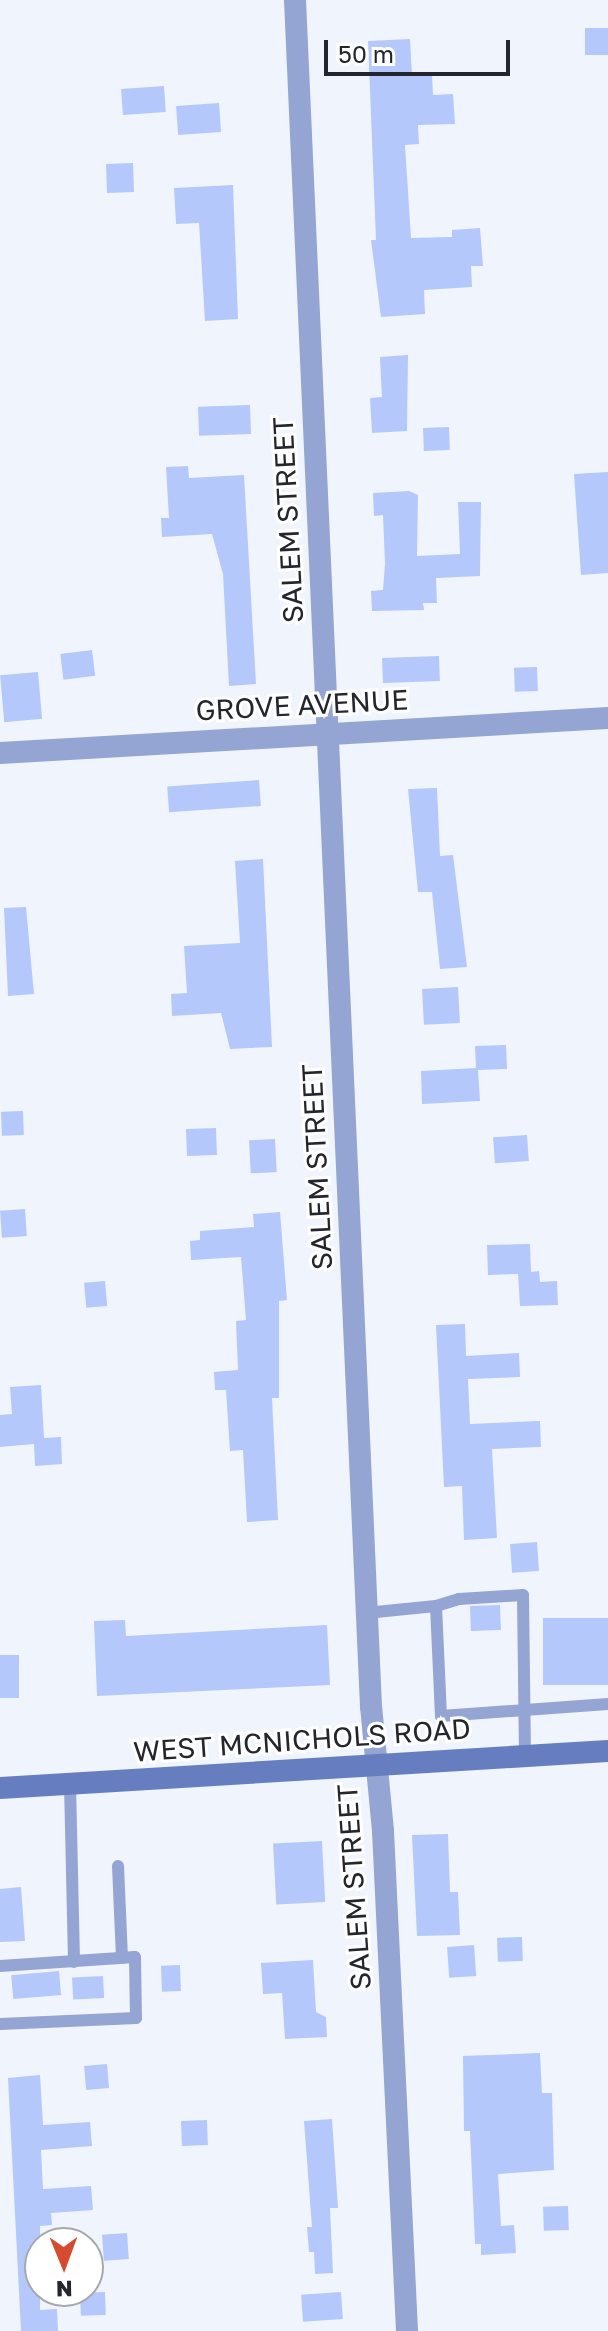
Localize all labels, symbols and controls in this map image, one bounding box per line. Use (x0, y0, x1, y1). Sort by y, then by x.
scale bar (328, 24, 514, 74)
text: 50 m (338, 39, 394, 68)
street label: SALEM STREET (266, 416, 310, 624)
street label: GROVE AVENUE (195, 683, 409, 727)
street label: SALEM STREET (295, 1063, 339, 1271)
street label: WEST MCNICHOLS ROAD (132, 1711, 472, 1769)
street label: SALEM STREET (330, 1783, 378, 1991)
north arrow (24, 2227, 104, 2307)
text: N (56, 2276, 73, 2303)

